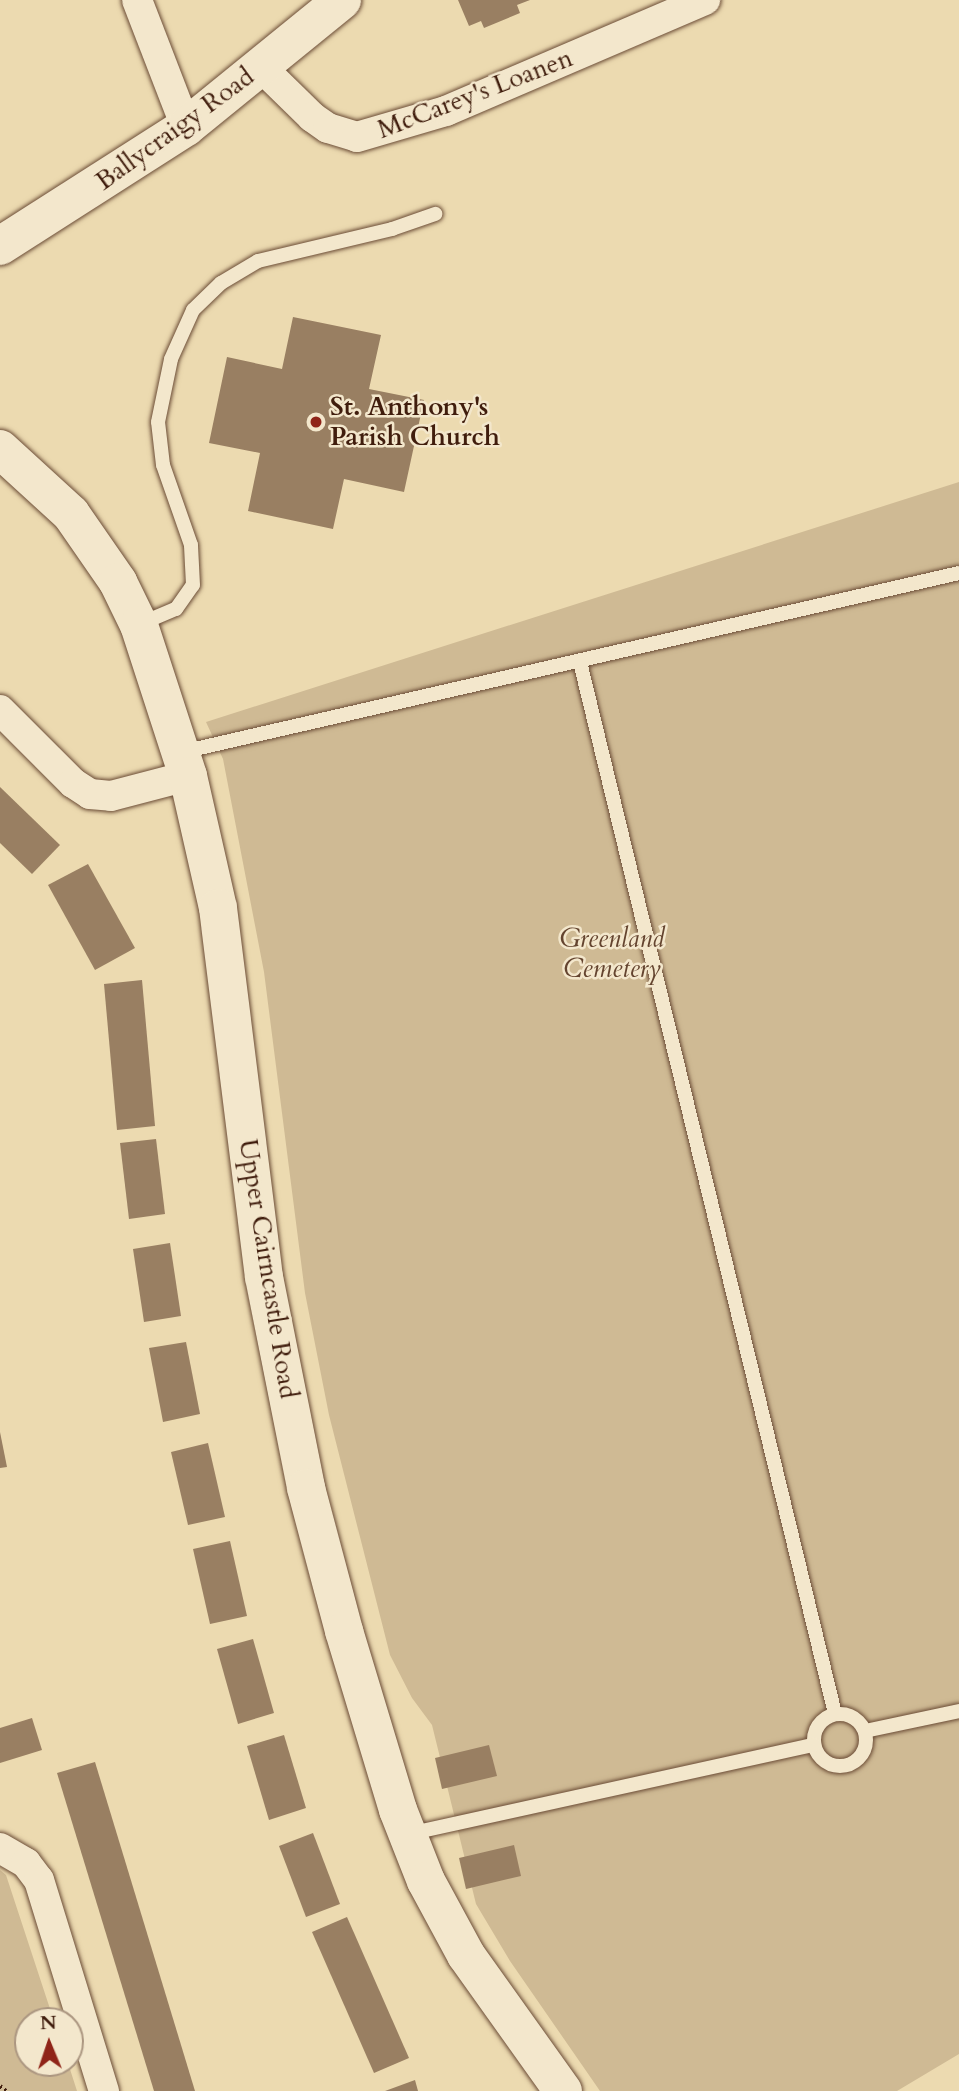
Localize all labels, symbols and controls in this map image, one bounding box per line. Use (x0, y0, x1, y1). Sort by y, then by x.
street label: McCarey's Loanen (373, 42, 577, 146)
street label: Ballycraigy Road (90, 61, 260, 197)
place label: St. Anthony's Parish Church (330, 391, 500, 452)
marker: St. Anthony's Parish Church (308, 414, 324, 430)
park label: Greenland Cemetery (559, 923, 665, 984)
street label: Upper Cairncastle Road (232, 1137, 304, 1401)
north arrow (14, 2007, 84, 2077)
text: N (40, 2010, 57, 2036)

